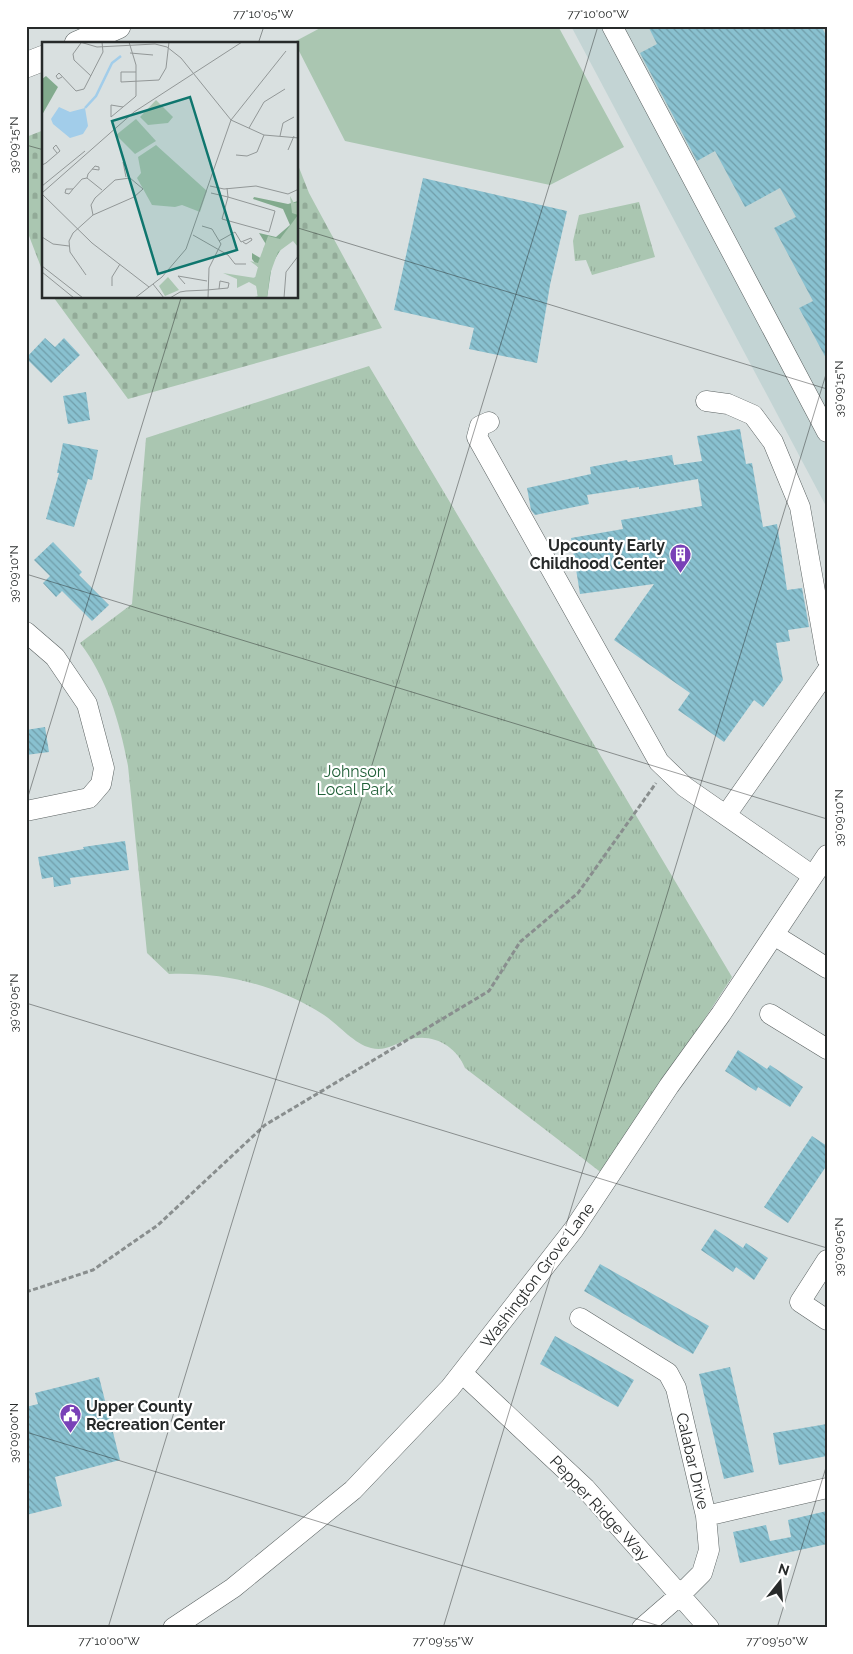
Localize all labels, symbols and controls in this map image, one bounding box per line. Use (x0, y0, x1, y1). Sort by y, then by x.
text: 77°10'05"W (233, 7, 294, 21)
text: 77°10'00"W (567, 7, 629, 21)
inset map (42, 42, 299, 299)
text: 39°09'15"N (7, 117, 21, 173)
text: 39°09'15"N (832, 361, 846, 417)
place label: Upcounty Early Childhood Center (530, 536, 665, 573)
building icon: Upcounty Early Childhood Center (669, 542, 693, 573)
text: 39°09'10"N (7, 545, 21, 603)
park label: Johnson Local Park (317, 762, 394, 799)
text: 39°09'10"N (832, 789, 846, 847)
text: 39°09'05"N (7, 973, 21, 1033)
street label: Washington Grove Lane (477, 1199, 598, 1352)
text: 39°09'05"N (832, 1217, 846, 1277)
place label: Upper County Recreation Center (86, 1397, 225, 1434)
text: 39°09'00"N (7, 1403, 21, 1463)
public building icon: Upper County Recreation Center (58, 1403, 82, 1434)
street label: Calabar Drive (672, 1411, 713, 1511)
street label: Pepper Ridge Way (546, 1452, 654, 1565)
north arrow (756, 1556, 806, 1606)
text: N (776, 1560, 791, 1579)
text: 77°10'00"W (78, 1634, 140, 1648)
text: 77°09'55"W (412, 1634, 474, 1648)
text: 77°09'50"W (746, 1634, 808, 1648)

